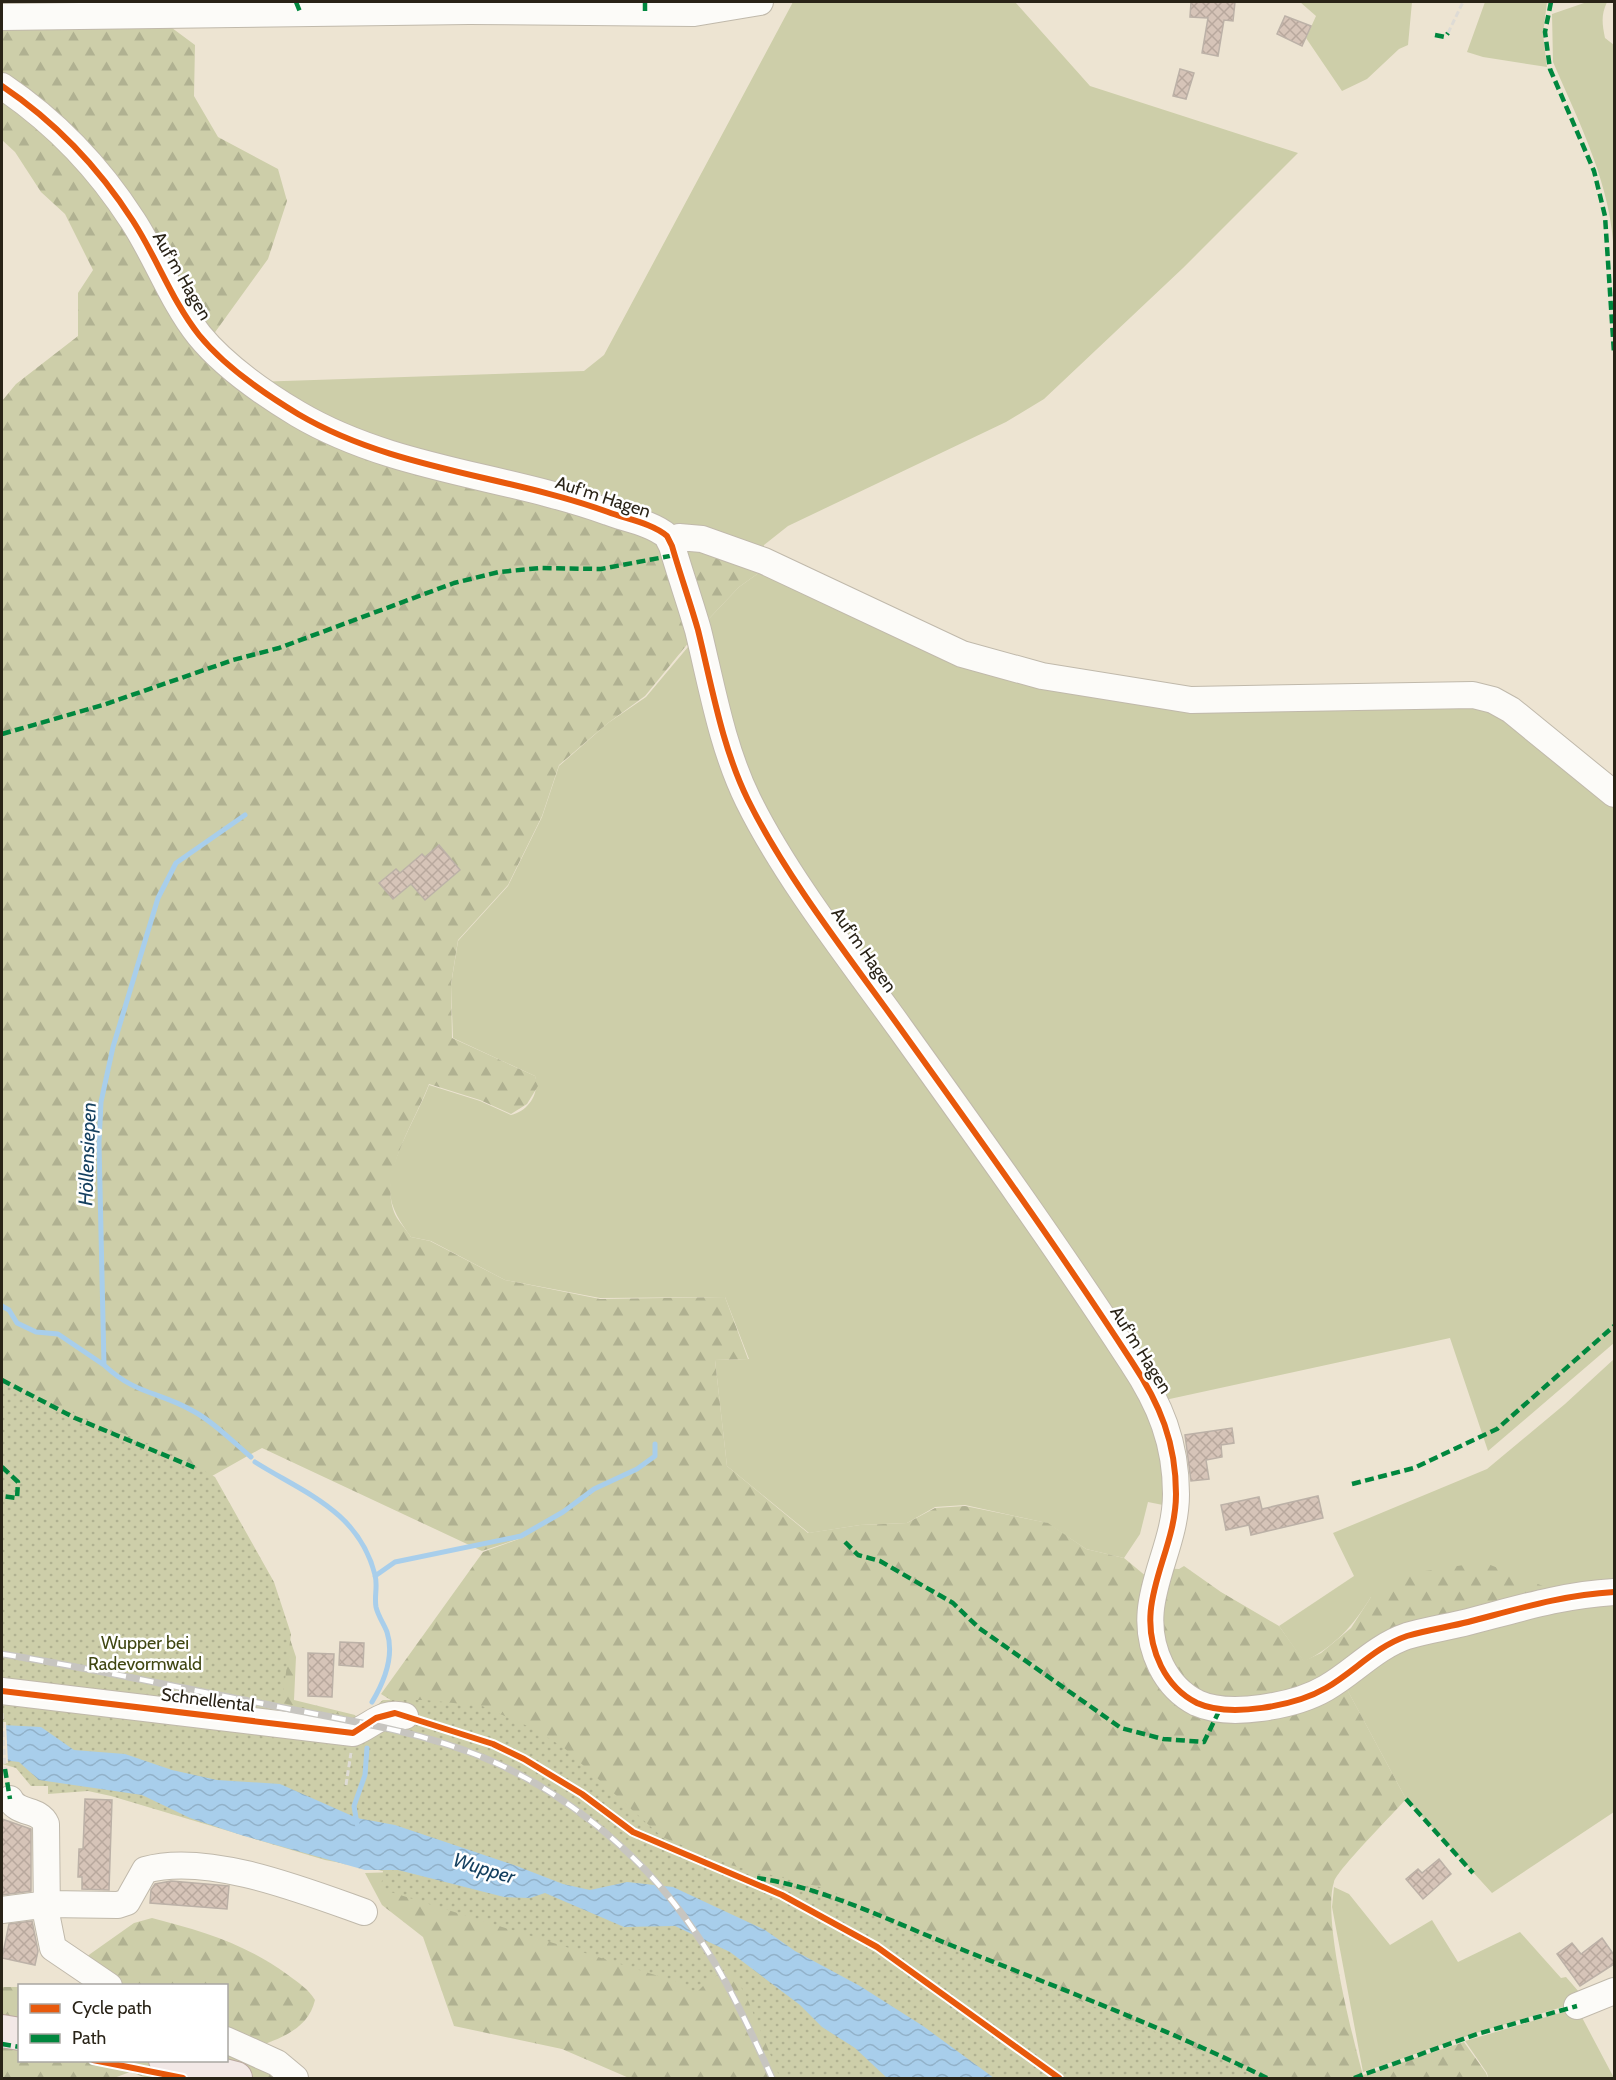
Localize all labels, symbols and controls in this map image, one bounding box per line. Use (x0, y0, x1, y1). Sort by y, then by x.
street label: Auf'm Hagen (148, 228, 216, 324)
street label: Auf'm Hagen (553, 471, 653, 523)
street label: Auf'm Hagen (827, 903, 901, 997)
water label: Höllensiepen (73, 1102, 101, 1206)
street label: Auf'm Hagen (1106, 1302, 1176, 1398)
park label: Wupper bei Radevormwald (88, 1632, 202, 1675)
street label: Schnellental (160, 1683, 257, 1717)
water label: Wupper (450, 1847, 519, 1889)
legend (18, 1984, 228, 2062)
text: Cycle path (72, 1997, 152, 2019)
text: Path (72, 2027, 106, 2049)

